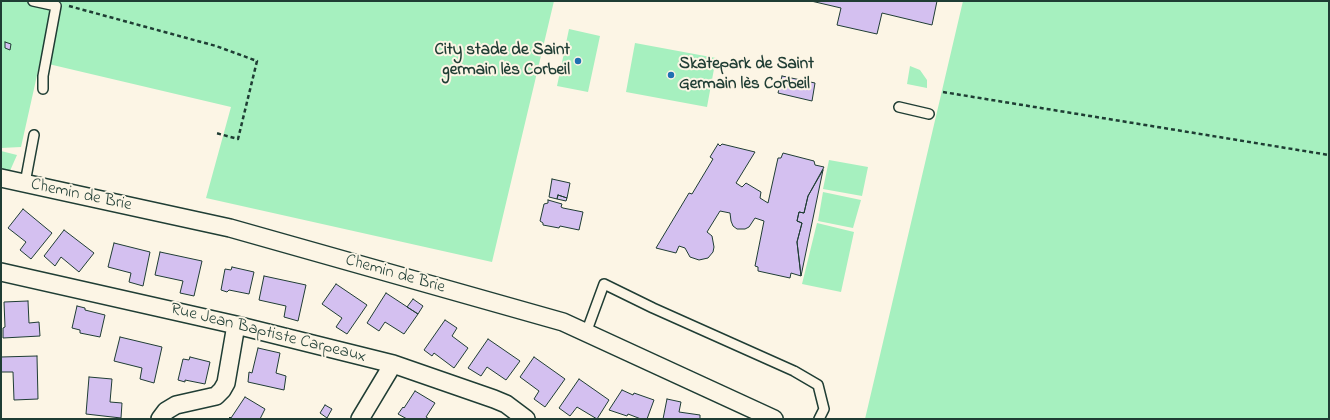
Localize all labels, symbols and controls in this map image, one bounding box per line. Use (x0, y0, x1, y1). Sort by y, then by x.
place label: City stade de Saint germain lès Corbeil (435, 41, 570, 81)
place label: Skatepark de Saint Germain lès Corbeil (679, 55, 814, 95)
marker: City stade de Saint germain lès Corbeil (573, 56, 583, 66)
marker: Skatepark de Saint Germain lès Corbeil (666, 70, 676, 80)
street label: Chemin de Brie (29, 175, 133, 217)
street label: Chemin de Brie (343, 251, 447, 299)
street label: Rue Jean Baptiste Carpeaux (168, 300, 368, 368)

